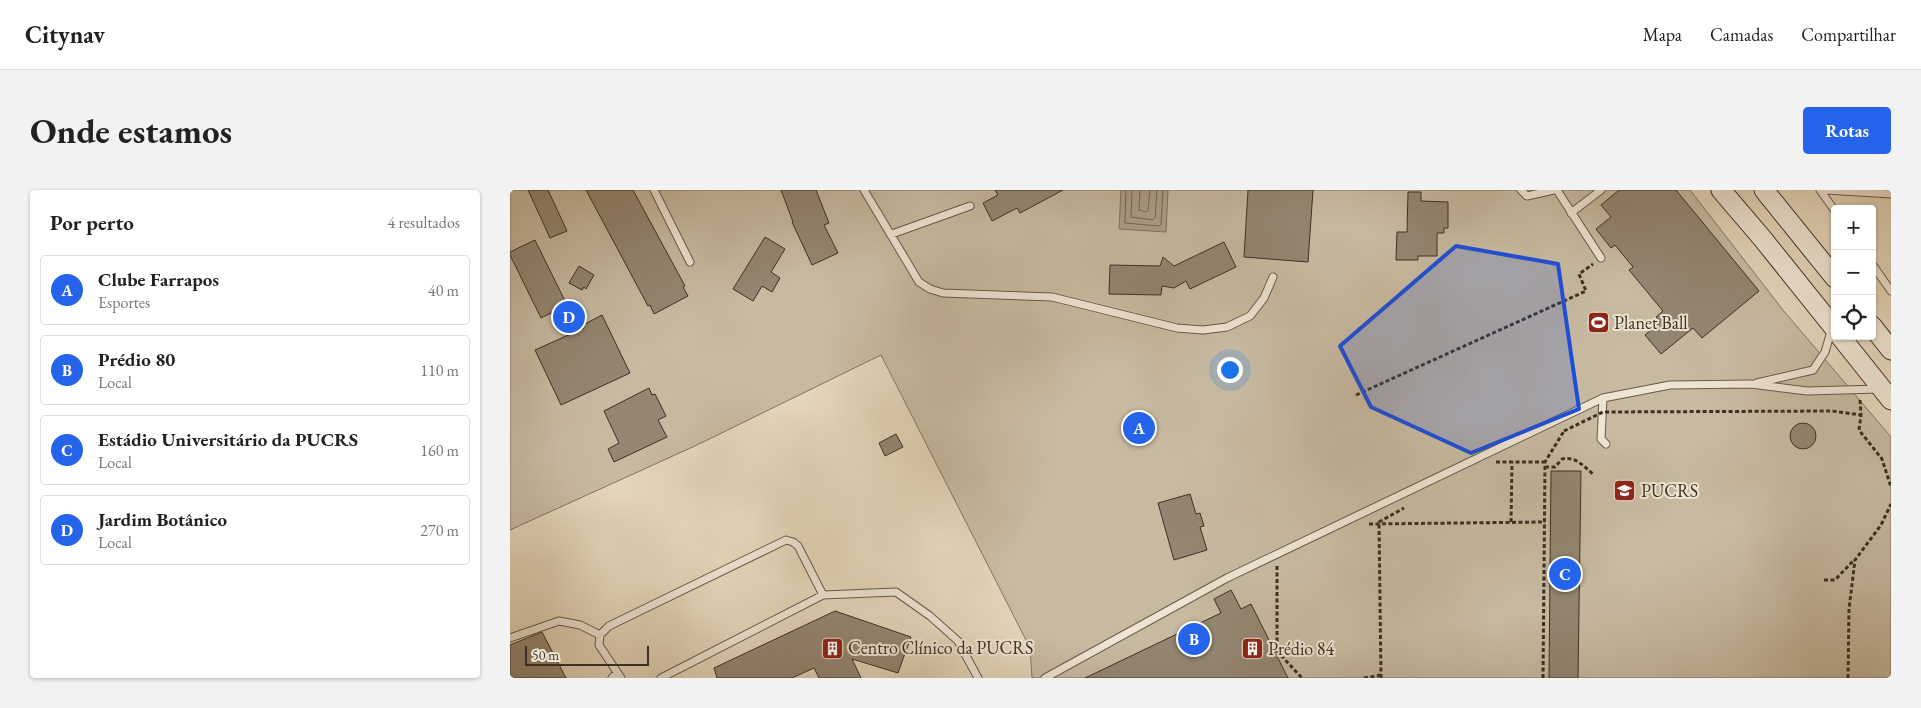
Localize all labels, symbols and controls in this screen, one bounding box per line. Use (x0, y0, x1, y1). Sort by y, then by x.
text: Citynav (25, 19, 105, 50)
text: Mapa (1643, 23, 1682, 46)
text: Camadas (1710, 23, 1773, 46)
text: Compartilhar (1801, 23, 1896, 46)
button: Rotas (1803, 107, 1891, 154)
text: Onde estamos (30, 108, 232, 153)
map controls (1831, 205, 1876, 340)
button: + (1831, 205, 1876, 250)
text: Por perto (50, 209, 134, 236)
text: 4 resultados (388, 212, 460, 233)
button: − (1831, 250, 1876, 295)
text: Clube Farrapos (98, 267, 219, 292)
text: A (61, 280, 73, 301)
text: 40 m (428, 280, 459, 301)
text: Esportes (98, 292, 150, 313)
button: locate (1831, 295, 1876, 340)
pin: D (553, 298, 585, 336)
sports icon: Planet Ball (1586, 311, 1610, 335)
place label: Planet Ball (1614, 311, 1688, 334)
text: Prédio 80 (98, 347, 175, 372)
your location (1217, 357, 1243, 383)
text: B (62, 360, 72, 381)
text: 110 m (420, 360, 459, 381)
text: Local (98, 372, 132, 393)
pin: A (1123, 409, 1155, 447)
text: Estádio Universitário da PUCRS (98, 427, 358, 452)
text: C (61, 440, 73, 461)
text: 160 m (420, 440, 459, 461)
text: Local (98, 452, 132, 473)
school or university icon: PUCRS (1613, 479, 1637, 503)
place label: PUCRS (1641, 479, 1698, 502)
text: Jardim Botânico (98, 507, 227, 532)
text: D (61, 520, 73, 541)
text: 270 m (420, 520, 459, 541)
text: Local (98, 532, 132, 553)
pin: C (1549, 555, 1581, 593)
pin: B (1178, 620, 1210, 658)
building icon: Centro Clínico da PUCRS (820, 636, 844, 660)
place label: Centro Clínico da PUCRS (848, 636, 1033, 659)
building icon: Prédio 84 (1240, 637, 1264, 661)
place label: Prédio 84 (1268, 637, 1334, 660)
scale bar (525, 643, 649, 666)
text: 50 m (532, 646, 559, 664)

